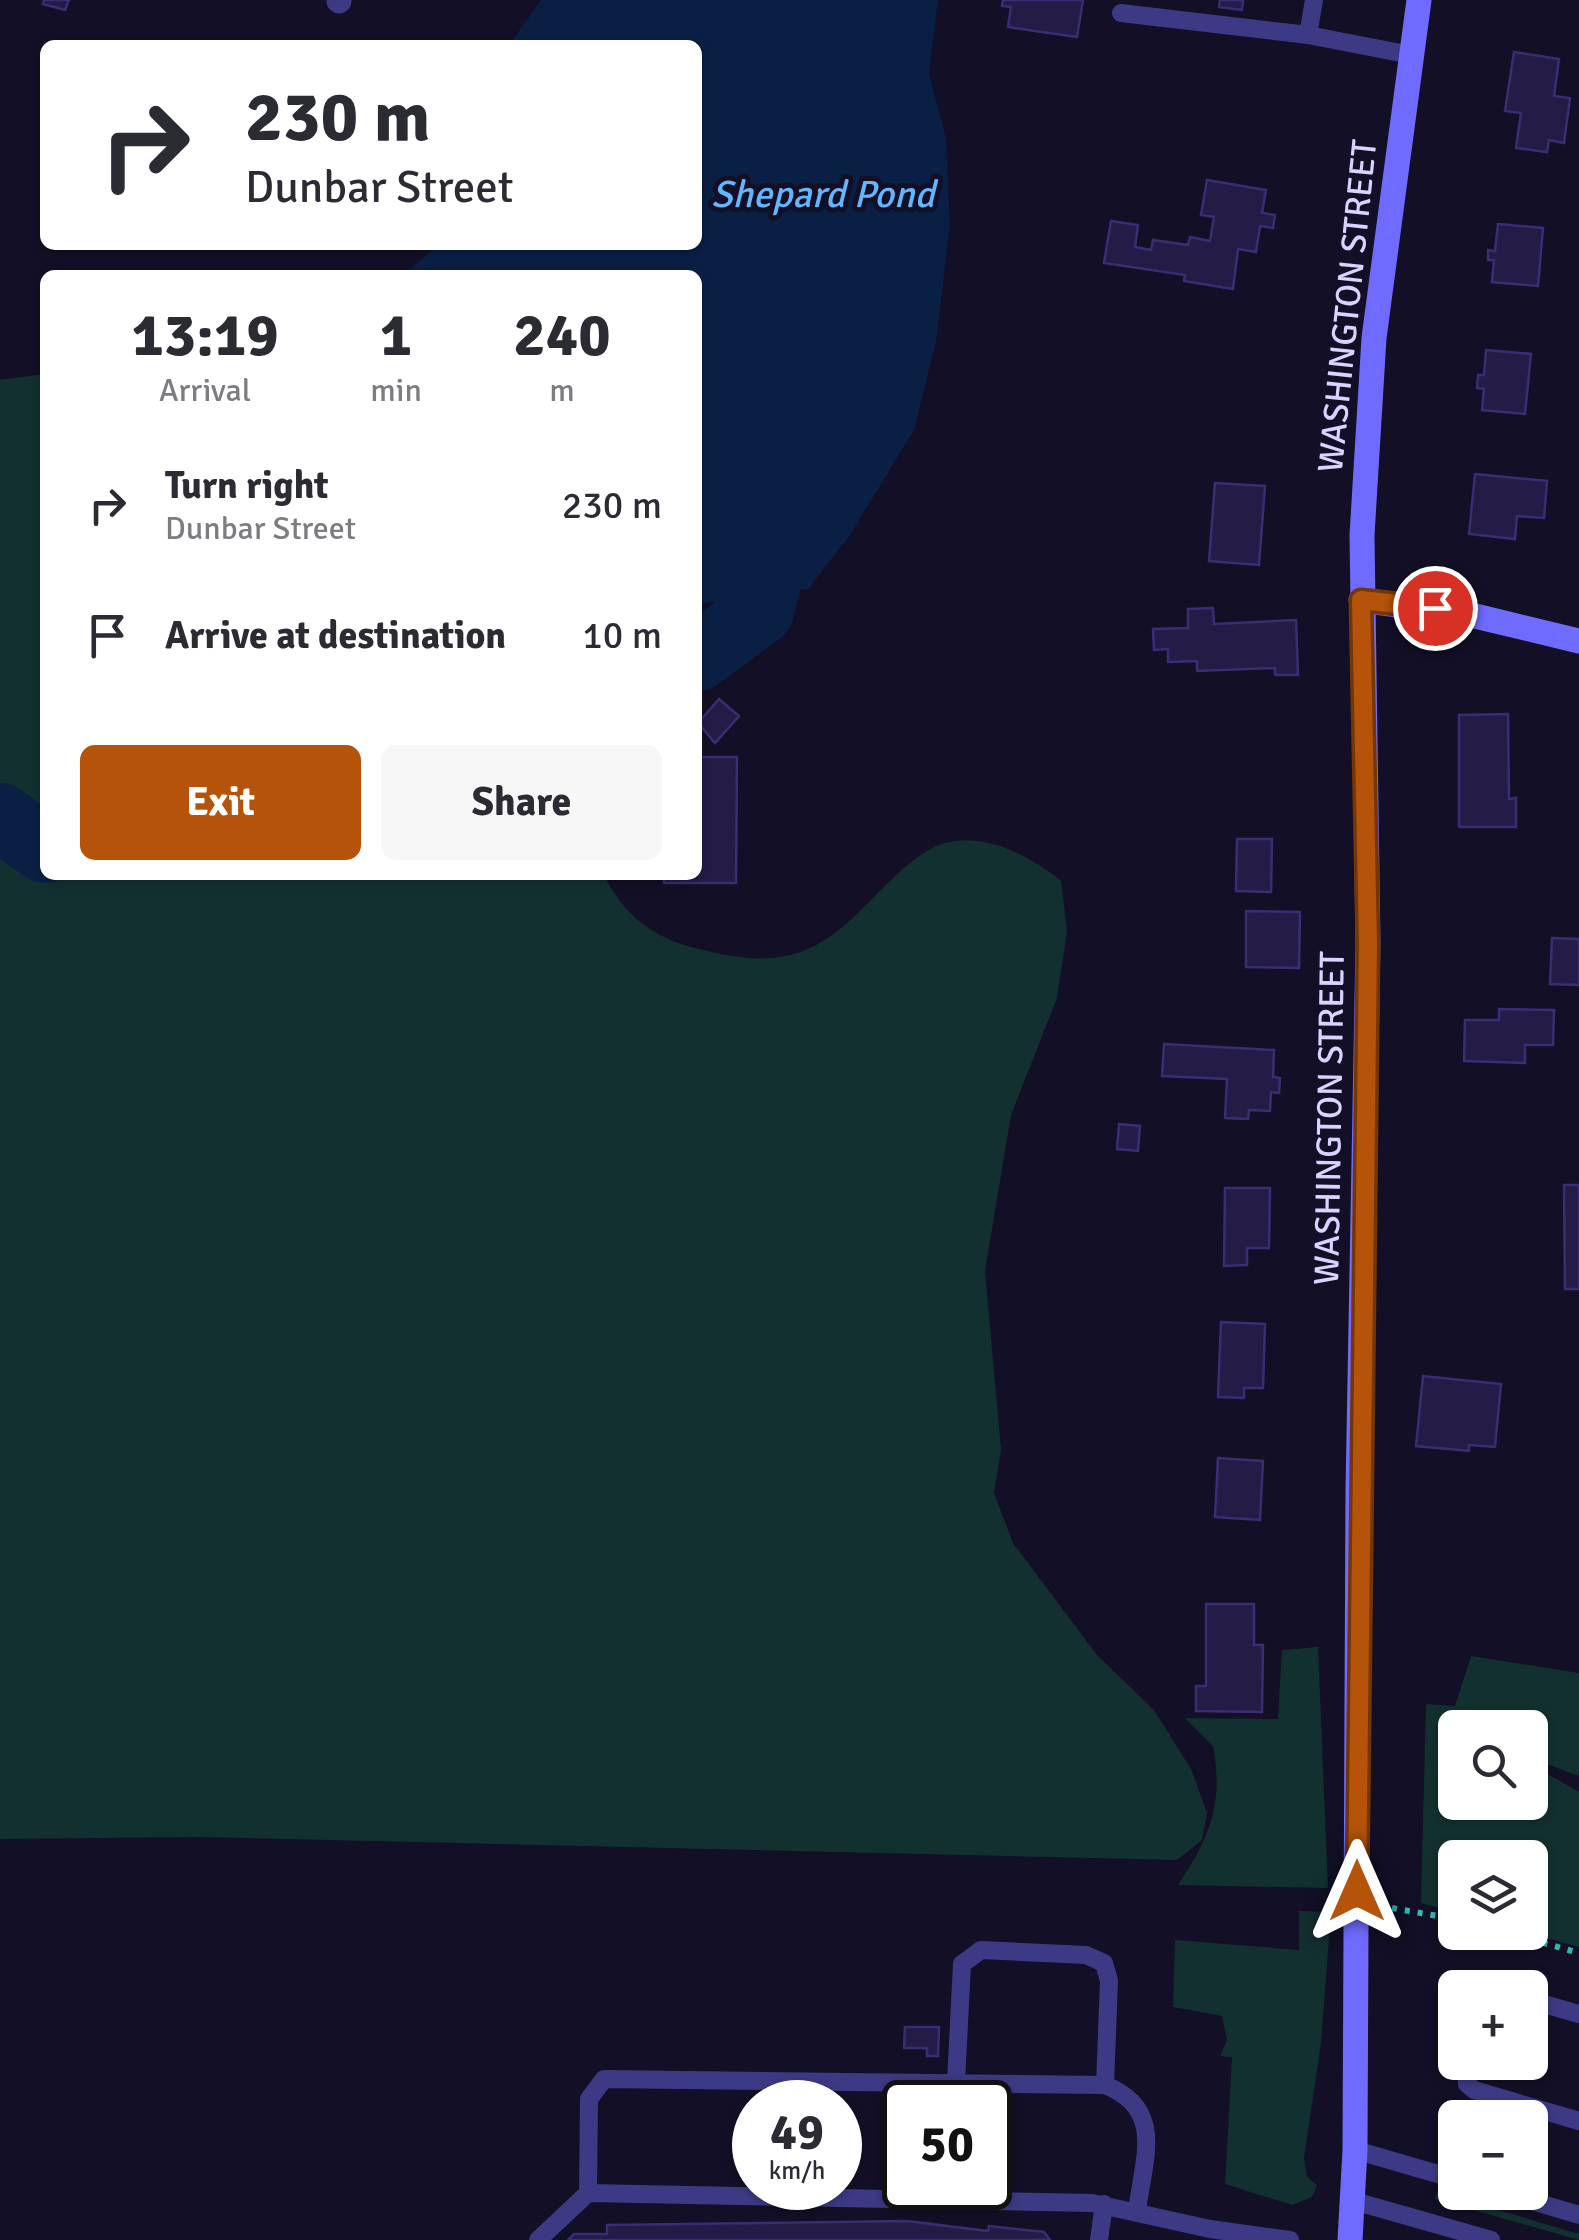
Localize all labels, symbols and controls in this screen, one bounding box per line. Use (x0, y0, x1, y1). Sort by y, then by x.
text: 230 m (245, 74, 430, 160)
icon: right (80, 80, 210, 210)
street label: WASHINGTON STREET (1309, 138, 1386, 474)
text: Dunbar Street (245, 160, 514, 215)
water label: Shepard Pond (711, 171, 939, 218)
text: 13:19 (131, 299, 279, 373)
text: 1 (380, 299, 412, 373)
text: 240 (513, 299, 611, 373)
text: Arrival (159, 371, 251, 410)
text: min (370, 371, 422, 410)
text: m (549, 371, 575, 410)
text: Turn right (165, 462, 329, 509)
icon: right (80, 478, 135, 533)
text: 230 m (562, 482, 662, 529)
text: Dunbar Street (165, 509, 356, 548)
pin (1393, 566, 1478, 651)
icon: arrive (1408, 581, 1463, 636)
icon: arrive (80, 608, 135, 663)
text: Arrive at destination (165, 612, 506, 659)
text: 10 m (582, 612, 662, 659)
button: Exit (80, 745, 361, 860)
button: Share (381, 745, 662, 860)
street label: WASHINGTON STREET (1305, 951, 1354, 1285)
map controls (1438, 1710, 1548, 2210)
button: search (1438, 1710, 1548, 1820)
position arrow (1305, 1839, 1409, 1943)
button: layers (1438, 1840, 1548, 1950)
button: + (1438, 1970, 1548, 2080)
speed limit sign: 50 (882, 2080, 1012, 2210)
button: − (1438, 2100, 1548, 2210)
text: 49 (770, 2102, 824, 2164)
text: km/h (769, 2155, 825, 2186)

